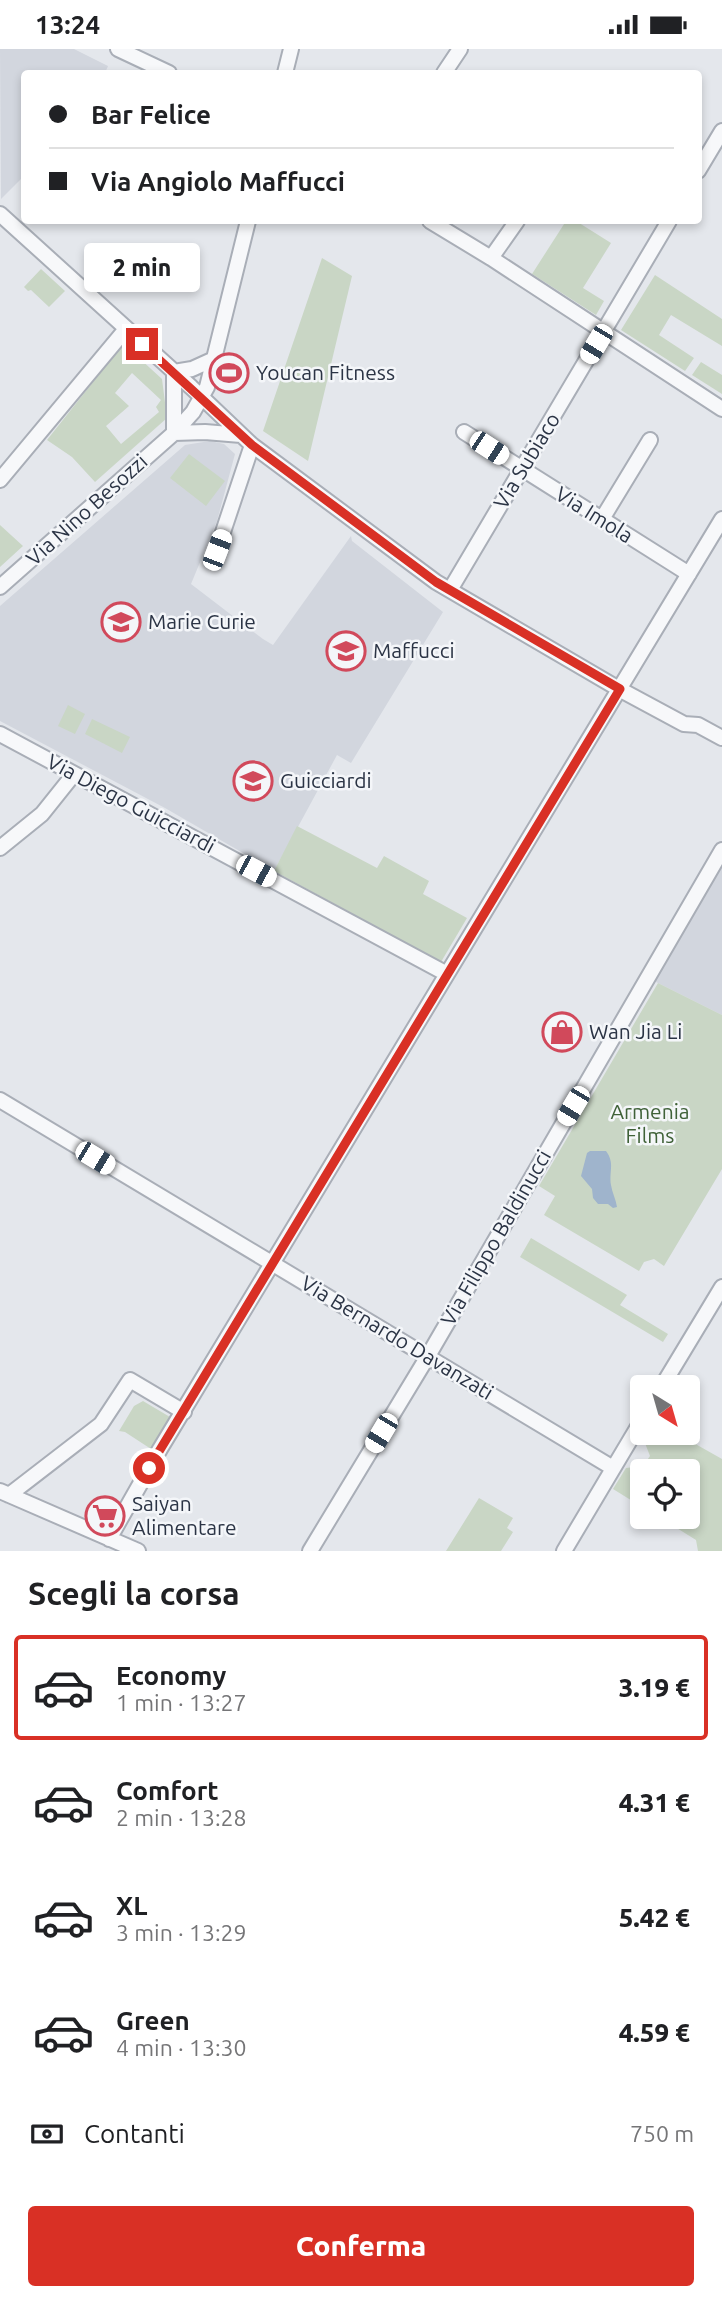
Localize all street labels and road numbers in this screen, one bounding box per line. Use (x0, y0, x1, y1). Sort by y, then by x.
street label: Via Subiaco (488, 408, 564, 513)
street label: Via Nino Besozzi (21, 449, 152, 570)
street label: Via Imola (551, 481, 638, 547)
street label: Via Diego Guicciardi (43, 749, 220, 858)
street label: Via Filippo Baldinucci (435, 1145, 555, 1330)
street label: Via Bernardo Davanzati (297, 1270, 498, 1404)

